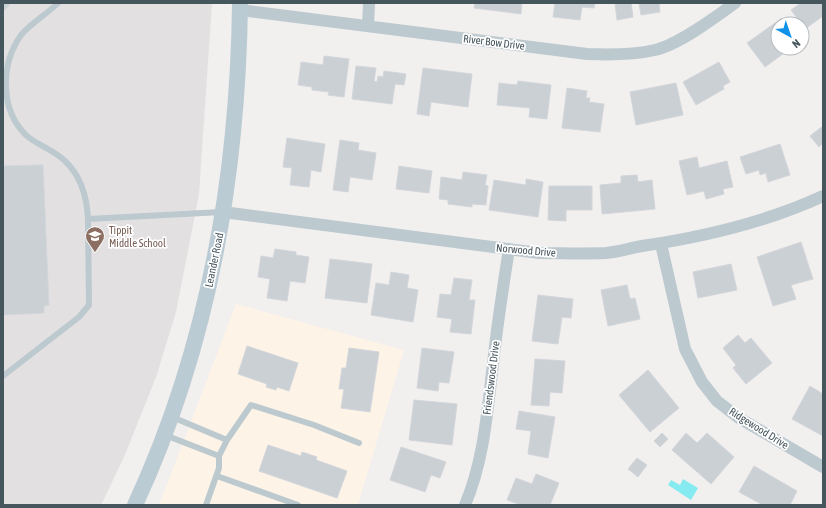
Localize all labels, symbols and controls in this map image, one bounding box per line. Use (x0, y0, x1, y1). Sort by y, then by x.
north arrow (770, 16, 810, 56)
street label: River Bow Drive (463, 32, 525, 52)
text: N (790, 37, 803, 50)
place label: Tippit Middle School (109, 224, 166, 249)
school or university icon: Tippit Middle School (84, 225, 106, 253)
street label: Leander Road (202, 232, 226, 288)
street label: Norwood Drive (496, 241, 556, 259)
street label: Friendswood Drive (481, 340, 501, 416)
street label: Ridgewood Drive (727, 405, 791, 451)

